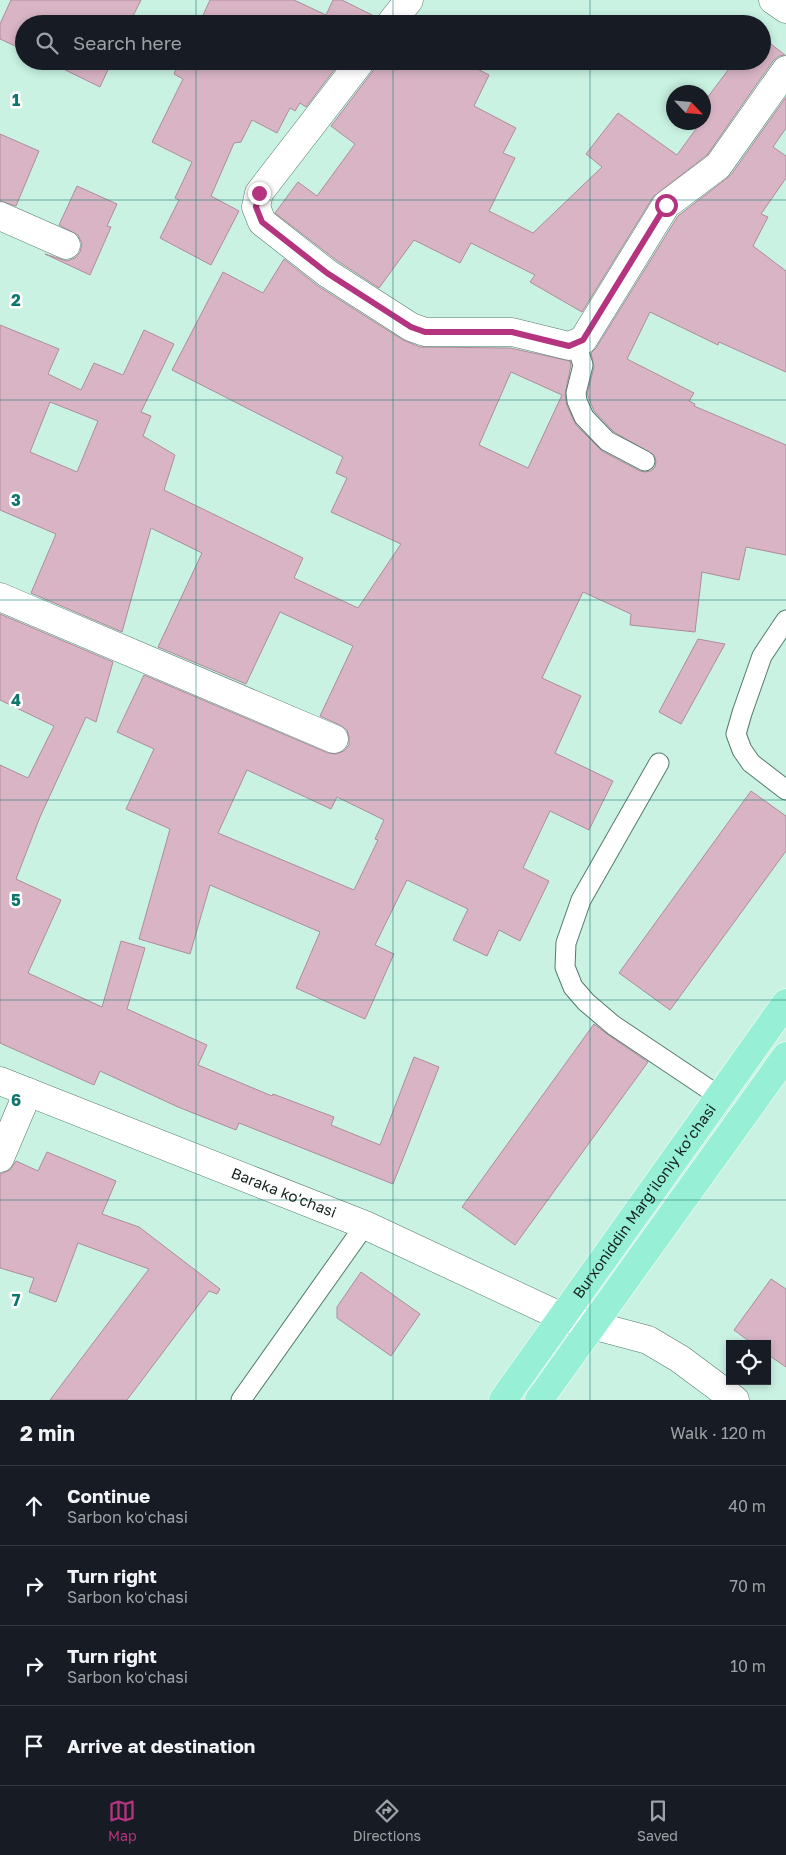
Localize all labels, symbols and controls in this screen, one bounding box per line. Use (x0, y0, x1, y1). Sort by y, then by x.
search box (15, 15, 771, 70)
icon: search (33, 29, 61, 57)
text: Search here (73, 31, 182, 54)
north arrow (666, 85, 711, 130)
text: 1 (12, 90, 20, 110)
route end (248, 182, 271, 205)
route start (655, 194, 678, 217)
text: 2 (11, 290, 21, 310)
text: 3 (11, 490, 21, 510)
text: 4 (11, 690, 21, 710)
text: 5 (11, 890, 21, 910)
text: 6 (11, 1090, 21, 1110)
street label: Burxoniddin Marg’iloniy ko’chasi (568, 1100, 719, 1301)
street label: Baraka ko'chasi (229, 1163, 339, 1221)
text: 7 (12, 1290, 21, 1310)
map controls (726, 1340, 771, 1385)
button: locate (726, 1340, 771, 1385)
text: 2 min (20, 1420, 75, 1446)
text: Walk · 120 m (670, 1423, 766, 1443)
text: Continue (67, 1484, 150, 1507)
icon: ahead (20, 1492, 48, 1520)
text: 40 m (728, 1496, 766, 1516)
text: Sarbon koʻchasi (67, 1507, 188, 1527)
text: Turn right (67, 1564, 157, 1587)
icon: right (20, 1572, 48, 1600)
text: 70 m (729, 1576, 766, 1596)
text: Sarbon koʻchasi (67, 1587, 188, 1607)
text: Turn right (67, 1644, 157, 1667)
icon: right (20, 1652, 48, 1680)
text: 10 m (730, 1656, 766, 1676)
text: Sarbon koʻchasi (67, 1667, 188, 1687)
icon: arrive (20, 1732, 48, 1760)
text: Arrive at destination (67, 1734, 255, 1757)
tab: Map (108, 1797, 137, 1844)
tab: Directions (353, 1797, 421, 1844)
tab: Saved (637, 1797, 678, 1844)

